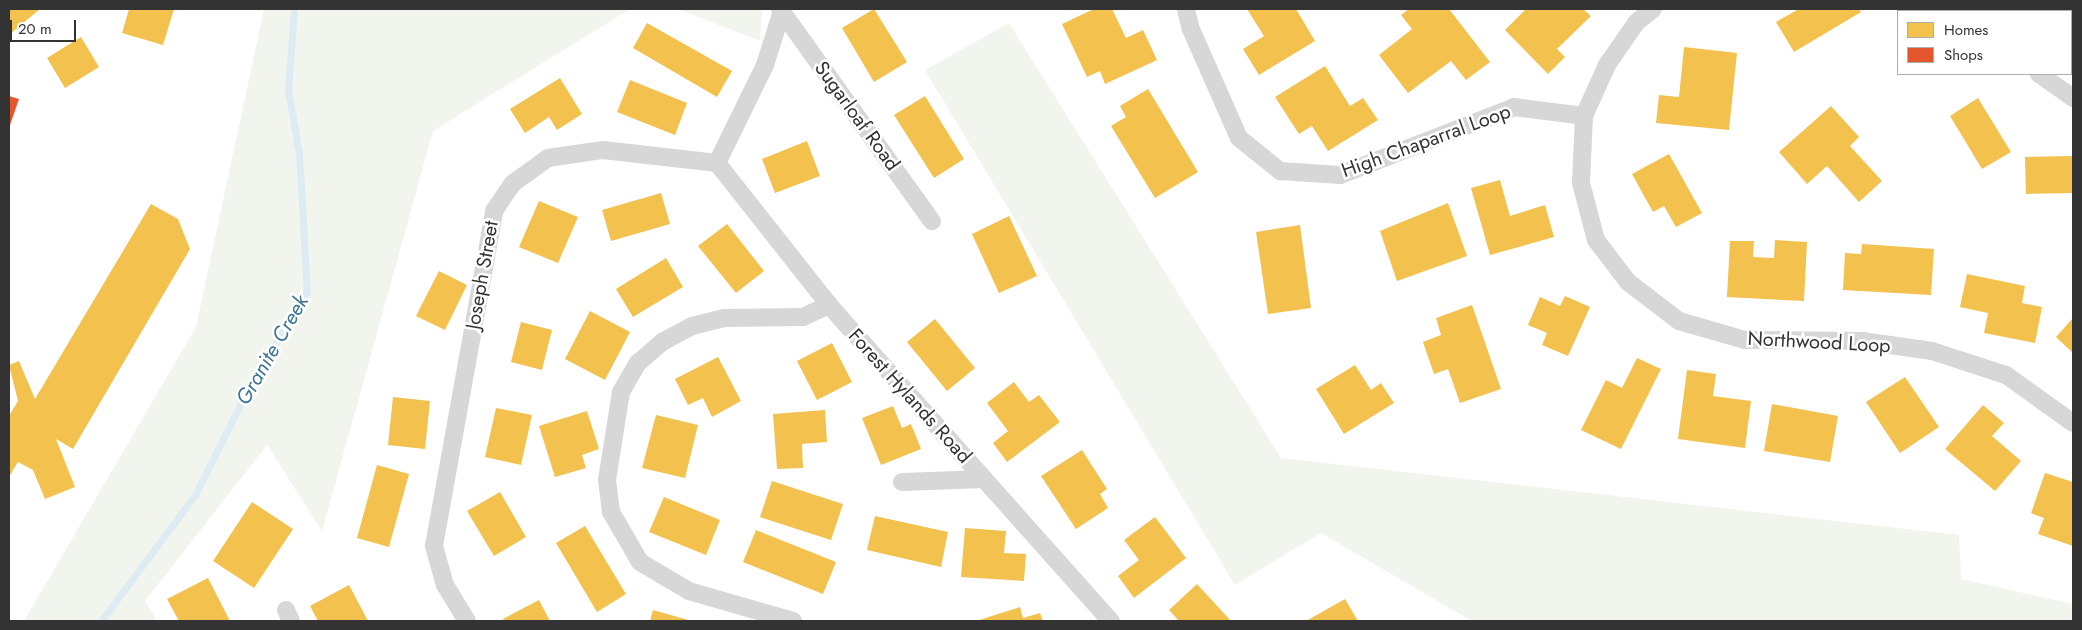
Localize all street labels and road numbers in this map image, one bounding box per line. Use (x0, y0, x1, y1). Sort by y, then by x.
street label: Sugarloaf Road (809, 57, 905, 175)
street label: High Chaparral Loop (1338, 99, 1514, 183)
street label: Joseph Street (461, 219, 503, 331)
street label: Forest Hylands Road (843, 324, 977, 468)
street label: Northwood Loop (1747, 326, 1891, 358)

